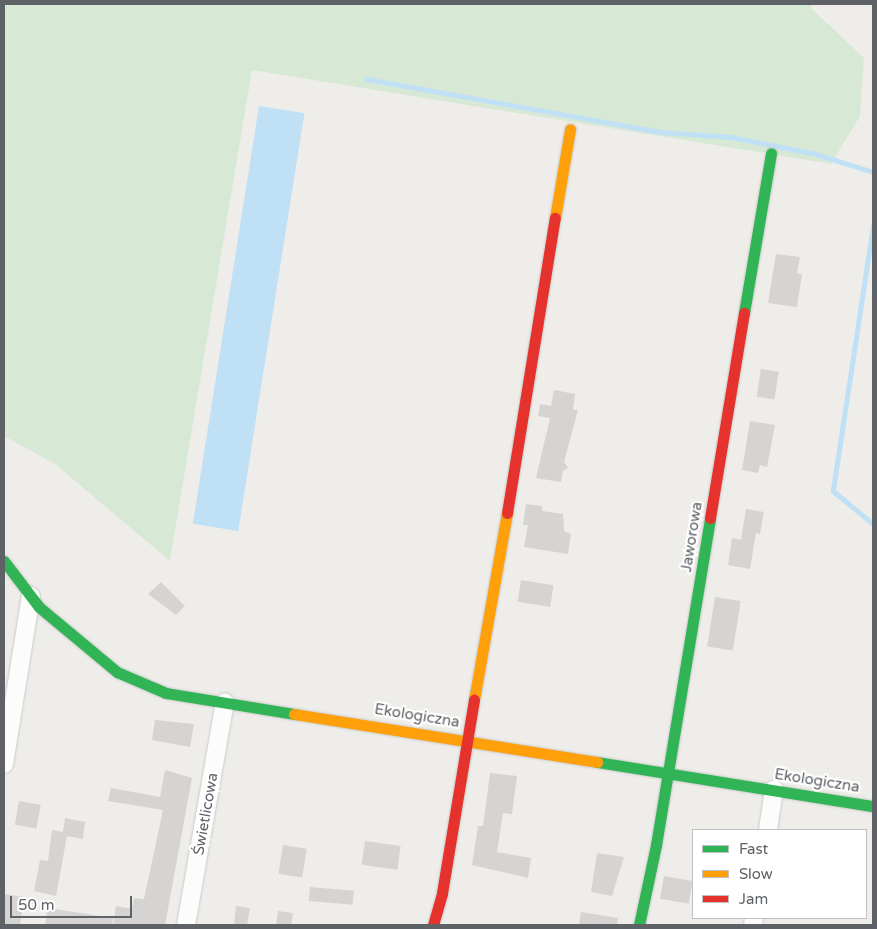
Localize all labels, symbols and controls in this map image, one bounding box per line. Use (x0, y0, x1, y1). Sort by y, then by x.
street label: Jaworowa (678, 501, 706, 573)
street label: Ekologiczna (373, 700, 461, 732)
street label: Ekologiczna (773, 765, 861, 797)
street label: Świetlicowa (190, 771, 222, 857)
legend (692, 829, 867, 919)
text: Fast (739, 840, 768, 858)
text: Slow (739, 865, 773, 883)
scale bar (12, 886, 135, 918)
text: Jam (739, 890, 768, 908)
text: 50 m (18, 896, 55, 914)

